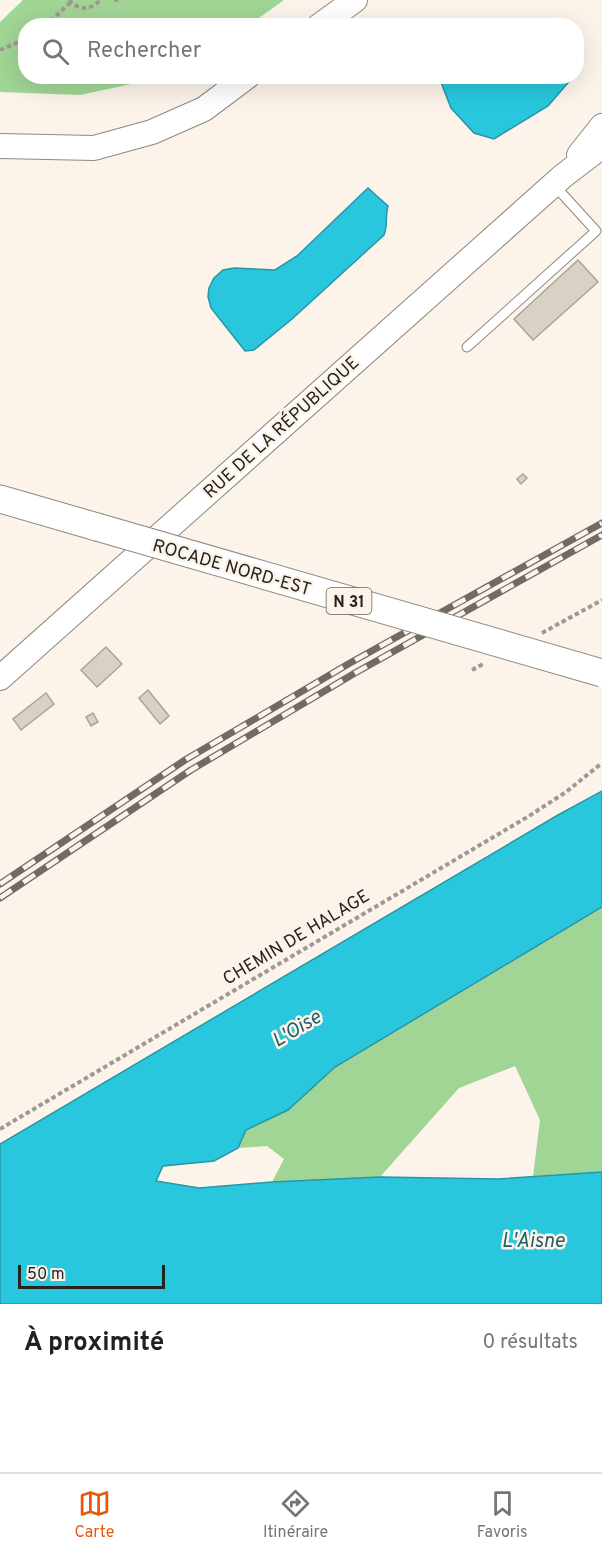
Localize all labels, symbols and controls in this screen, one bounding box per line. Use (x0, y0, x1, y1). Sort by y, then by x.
search box (18, 18, 584, 84)
icon: search (39, 35, 72, 68)
text: Rechercher (87, 38, 201, 65)
street label: RUE DE LA RÉPUBLIQUE (198, 351, 365, 504)
street label: ROCADE NORD-EST (150, 535, 314, 602)
road number: N 31 (326, 588, 372, 614)
street label: CHEMIN DE HALAGE (219, 885, 374, 991)
water label: L'Oise (268, 1005, 327, 1054)
water label: L'Aisne (501, 1229, 565, 1255)
scale bar (18, 1262, 165, 1290)
text: 50 m (27, 1265, 65, 1285)
text: À proximité (24, 1327, 164, 1360)
text: 0 résultats (482, 1330, 578, 1356)
tab: Carte (74, 1487, 114, 1543)
tab: Itinéraire (263, 1487, 328, 1543)
tab: Favoris (477, 1487, 528, 1543)

